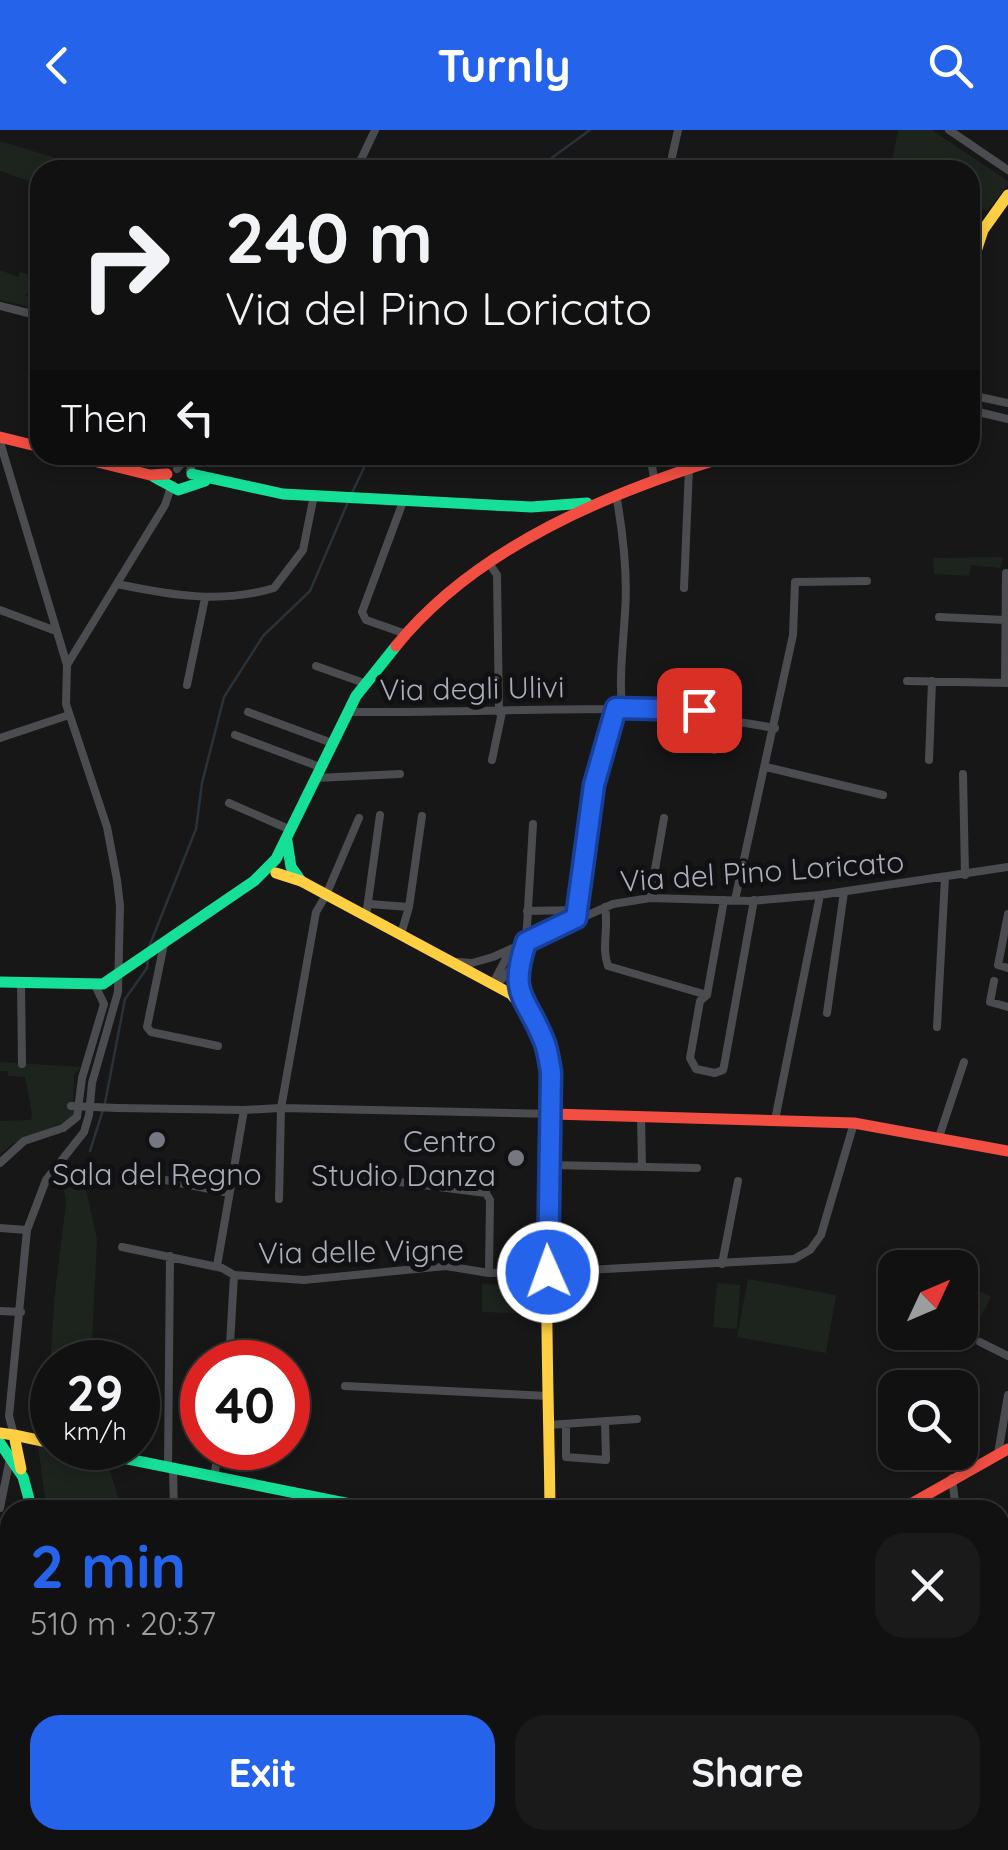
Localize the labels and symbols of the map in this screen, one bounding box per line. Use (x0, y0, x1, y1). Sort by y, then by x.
street label: Via degli Ulivi (379, 667, 565, 709)
pin (657, 668, 742, 753)
street label: Via del Pino Loricato (619, 842, 905, 900)
place label: Centro Studio Danza (311, 1122, 496, 1194)
marker: Sala del Regno (146, 1129, 168, 1151)
marker: Centro Studio Danza (505, 1147, 527, 1169)
place label: Sala del Regno (52, 1155, 262, 1193)
position arrow (496, 1220, 600, 1324)
street label: Via delle Vigne (258, 1230, 464, 1272)
north arrow (878, 1250, 978, 1350)
speed limit sign: 40 (180, 1340, 310, 1470)

